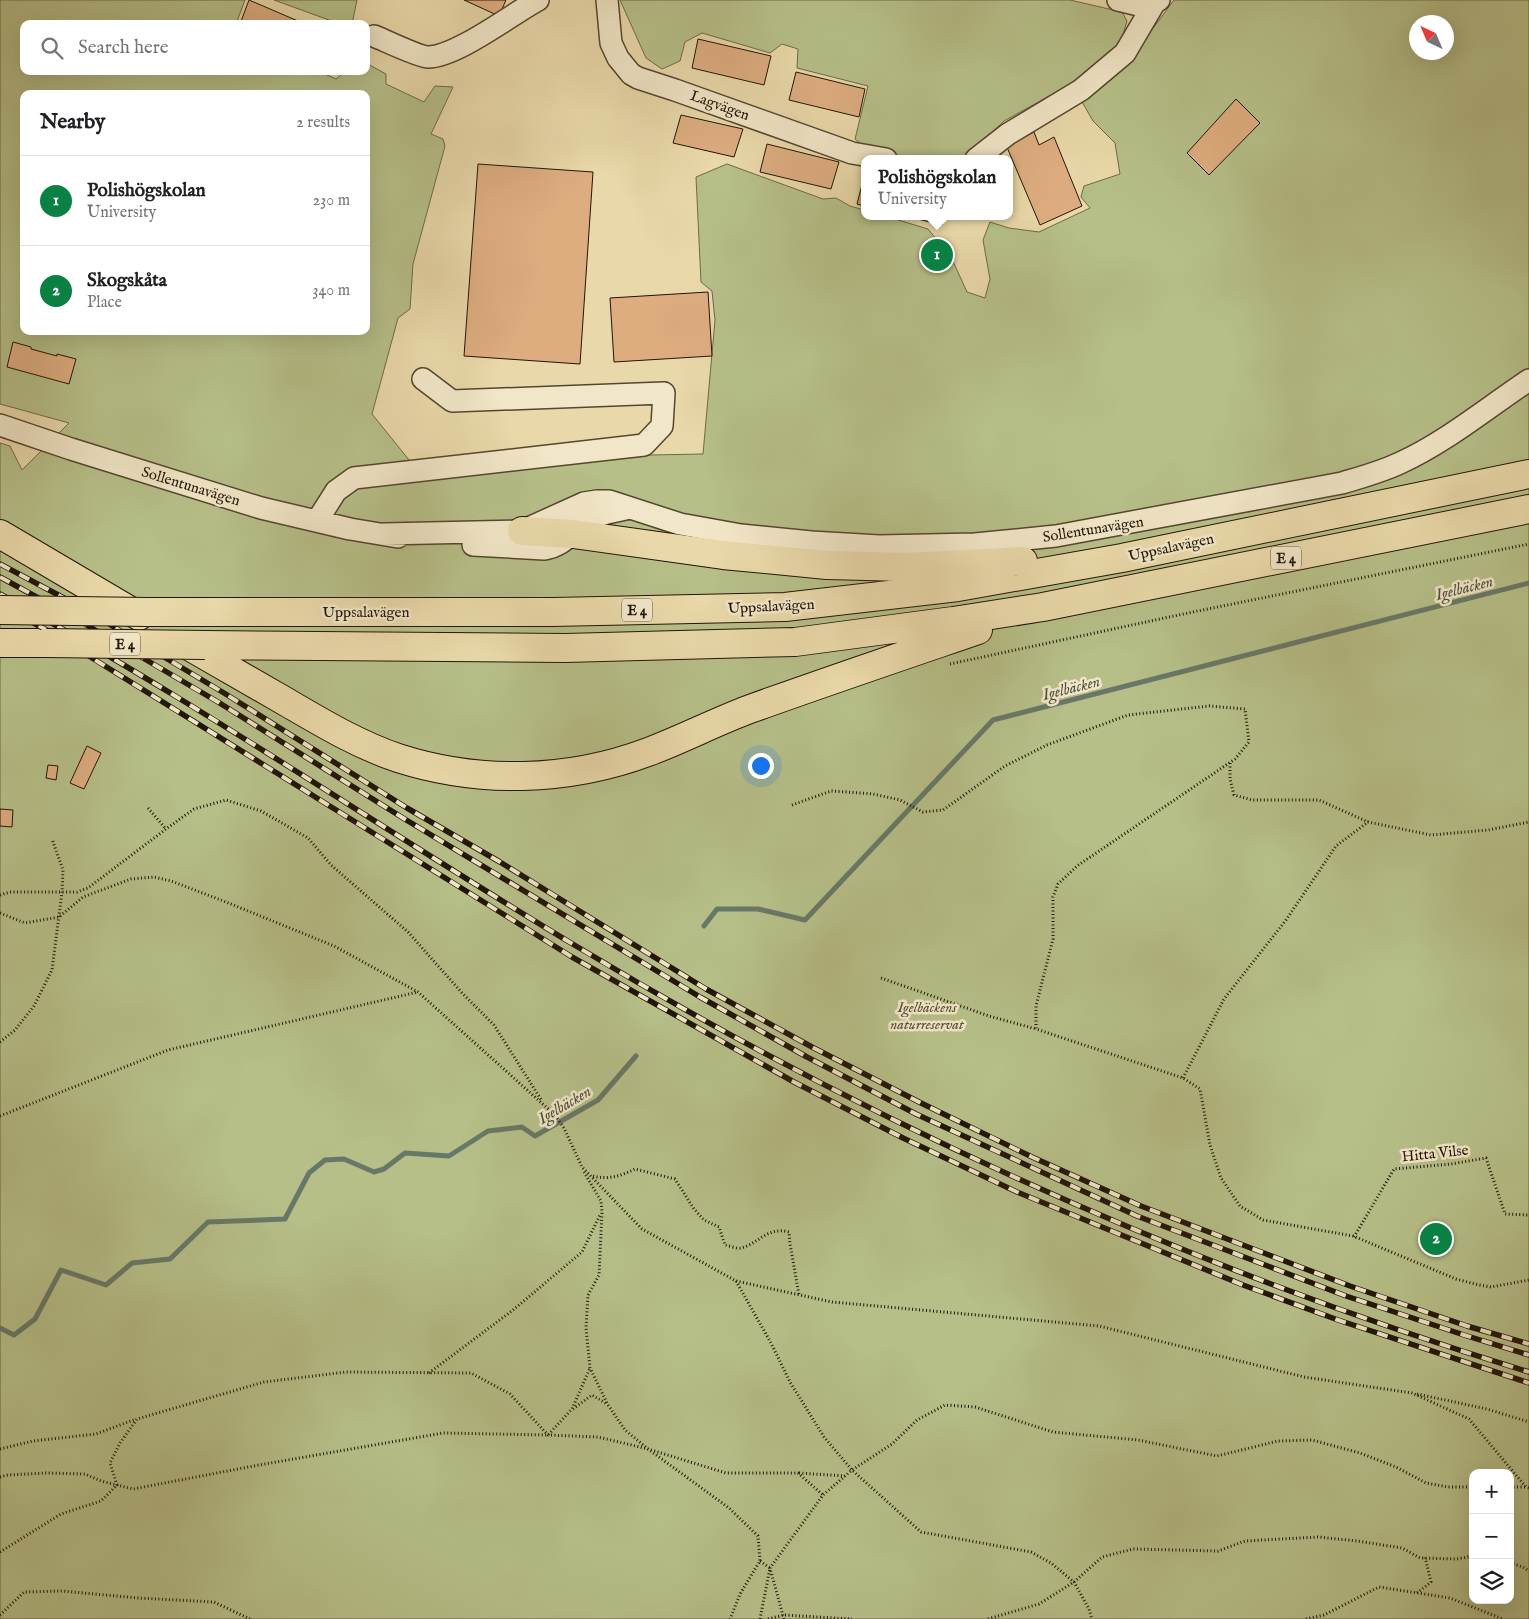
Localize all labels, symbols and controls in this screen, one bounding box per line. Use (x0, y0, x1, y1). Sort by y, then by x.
north arrow (1409, 15, 1454, 60)
search box (20, 20, 370, 75)
icon: search (38, 34, 66, 62)
text: Search here (78, 36, 169, 60)
street label: Lagvägen (688, 86, 752, 125)
text: Nearby (40, 109, 105, 136)
text: 2 results (296, 113, 350, 133)
popup (861, 155, 1013, 220)
text: Polishögskolan (878, 166, 996, 190)
text: Polishögskolan (87, 179, 206, 203)
text: University (878, 190, 947, 210)
text: 1 (53, 191, 59, 211)
text: 230 m (313, 191, 350, 211)
text: University (87, 203, 156, 223)
pin: 1 (921, 236, 953, 274)
text: Skogskåta (87, 269, 167, 293)
text: 2 (52, 281, 60, 301)
text: 340 m (312, 281, 350, 301)
text: Place (87, 293, 122, 313)
street label: Sollentunavägen (139, 462, 242, 510)
street label: Sollentunavägen (1041, 512, 1145, 547)
street label: Uppsalavägen (1127, 529, 1216, 566)
road number: E 4 (1271, 546, 1301, 570)
water label: Igelbäcken (1433, 572, 1495, 606)
street label: Uppsalavägen (727, 595, 815, 618)
road number: E 4 (622, 598, 652, 622)
street label: Uppsalavägen (323, 603, 409, 622)
road number: E 4 (110, 633, 140, 656)
water label: Igelbäcken (1040, 672, 1102, 706)
your location (748, 753, 774, 779)
park label: Igelbäckens naturreservat (890, 998, 965, 1034)
water label: Igelbäcken (534, 1082, 595, 1130)
street label: Hitta Vilse (1401, 1141, 1469, 1166)
pin: 2 (1420, 1220, 1452, 1258)
map controls (1469, 1469, 1514, 1604)
button: + (1469, 1469, 1514, 1514)
button: − (1469, 1514, 1514, 1559)
button: layers (1469, 1559, 1514, 1604)

